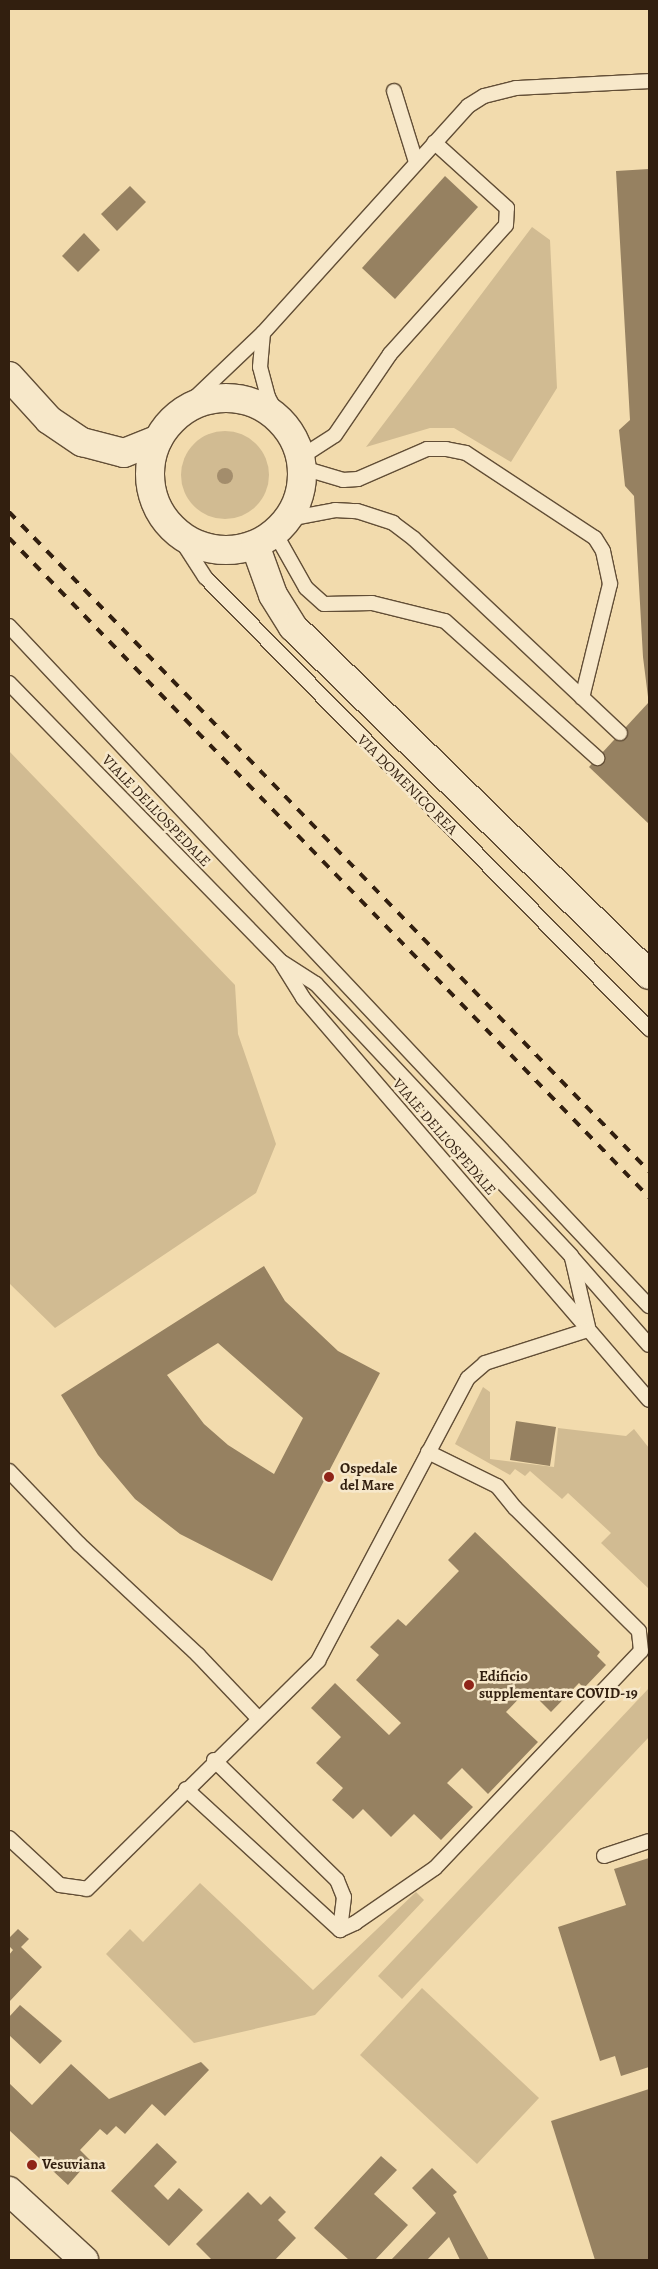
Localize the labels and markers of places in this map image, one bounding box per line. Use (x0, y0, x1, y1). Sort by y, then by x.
place label: Ospedale del Mare (340, 1459, 397, 1494)
marker: Ospedale del Mare (322, 1470, 336, 1484)
place label: Edificio supplementare COVID-19 (479, 1667, 638, 1702)
marker: Edificio supplementare COVID-19 (463, 1679, 475, 1691)
place label: Vesuviana (42, 2156, 106, 2174)
marker: Vesuviana (26, 2159, 38, 2171)

